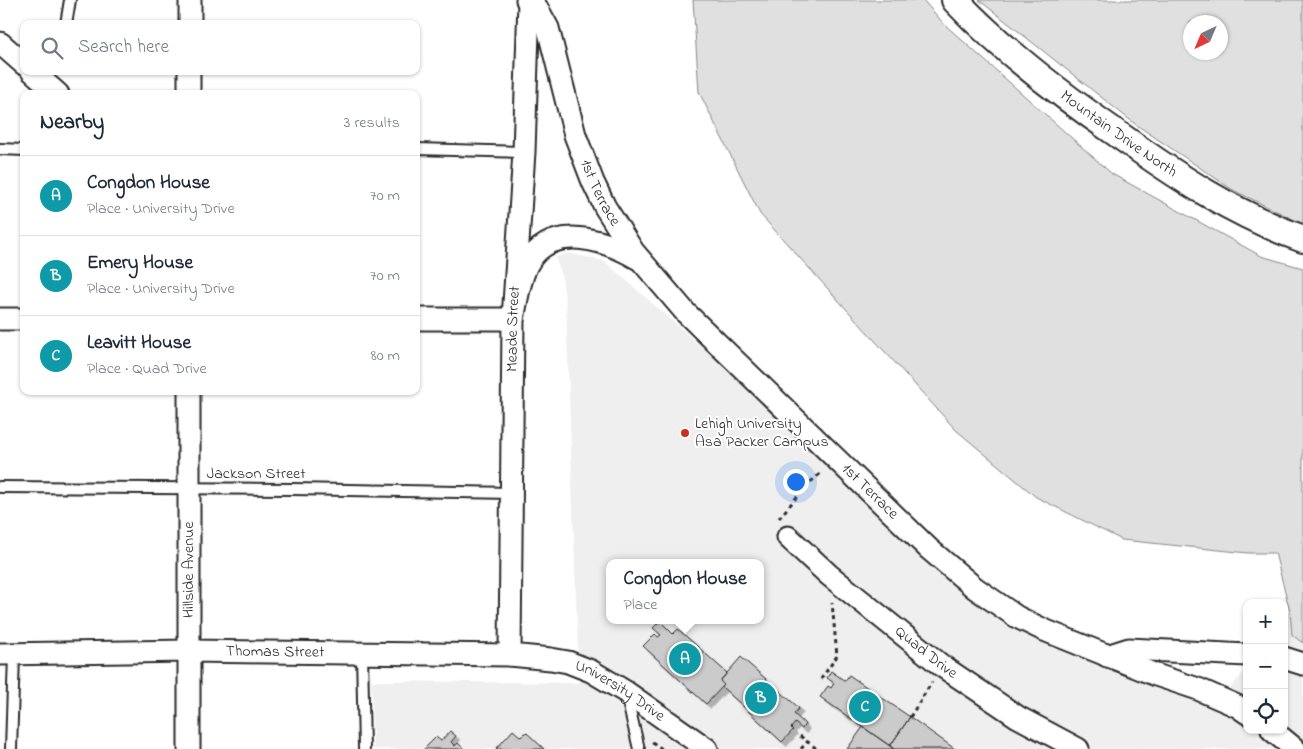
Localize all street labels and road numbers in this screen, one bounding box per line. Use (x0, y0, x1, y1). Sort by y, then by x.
street label: Mountain Drive North (1055, 85, 1182, 184)
street label: 1st Terrace (573, 156, 627, 232)
street label: Meade Street (501, 285, 527, 372)
street label: 1st Terrace (836, 458, 905, 526)
street label: Jackson Street (206, 462, 306, 486)
street label: Hillside Avenue (177, 521, 201, 618)
street label: Quad Drive (889, 620, 963, 685)
street label: Thomas Street (225, 639, 325, 665)
street label: University Drive (571, 654, 671, 728)

